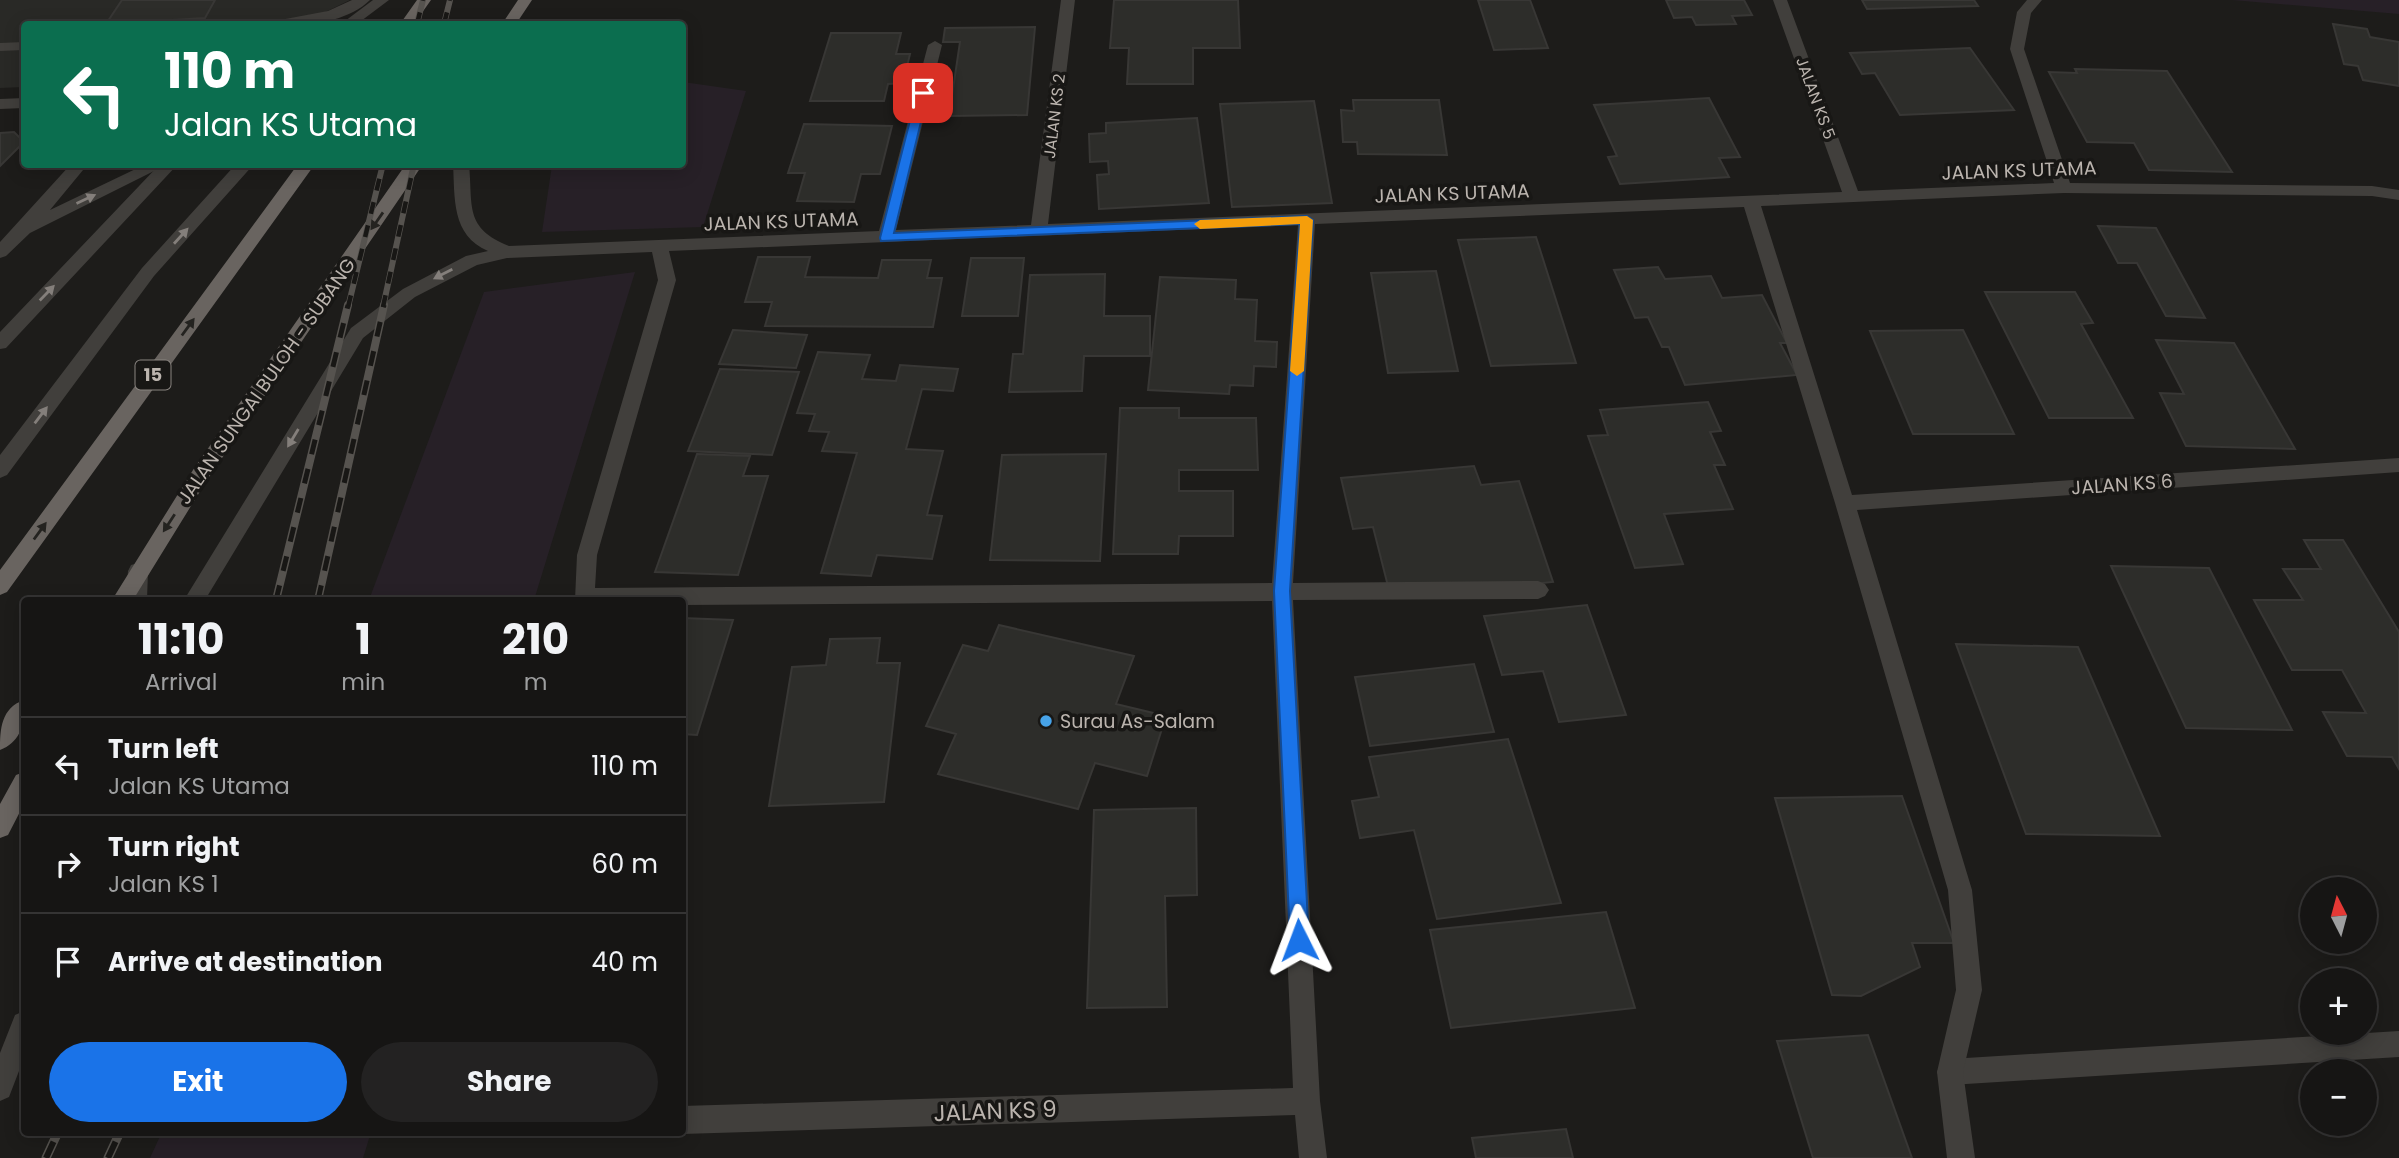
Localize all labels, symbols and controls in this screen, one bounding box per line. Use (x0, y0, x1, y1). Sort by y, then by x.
text: 110 m (164, 37, 295, 105)
icon: left (49, 49, 140, 140)
street label: JALAN KS 5 (1790, 54, 1841, 142)
pin (893, 63, 953, 123)
street label: JALAN KS 2 (1038, 73, 1071, 160)
icon: arrive (904, 74, 942, 112)
text: Jalan KS Utama (164, 102, 417, 147)
street label: JALAN KS UTAMA (1941, 154, 2097, 187)
street label: JALAN KS UTAMA (1374, 177, 1530, 210)
one-way arrow (76, 194, 96, 205)
street label: JALAN KS UTAMA (703, 205, 859, 238)
one-way arrow (371, 211, 384, 230)
one-way arrow (173, 227, 189, 245)
street label: JALAN SUNGAI BULOH - SUBANG (171, 253, 362, 510)
one-way arrow (433, 269, 453, 280)
one-way arrow (38, 285, 54, 302)
one-way arrow (181, 318, 195, 336)
road number: 15 (136, 360, 170, 390)
one-way arrow (34, 406, 48, 424)
one-way arrow (287, 428, 300, 448)
street label: JALAN KS 6 (2070, 467, 2174, 502)
one-way arrow (162, 514, 176, 532)
one-way arrow (33, 522, 47, 540)
text: 11:10 (138, 610, 224, 669)
text: 1 (355, 610, 371, 669)
text: 210 (502, 610, 569, 669)
text: Arrival (145, 666, 217, 698)
text: min (341, 666, 385, 698)
text: m (524, 666, 547, 698)
place label: Surau As-Salam (1060, 708, 1215, 735)
marker: Surau As-Salam (1038, 713, 1054, 729)
text: Turn left (108, 731, 219, 767)
icon: left (49, 747, 87, 785)
text: 110 m (591, 748, 658, 784)
text: Jalan KS Utama (108, 770, 290, 802)
text: Turn right (108, 829, 240, 865)
icon: right (49, 845, 87, 883)
text: 60 m (591, 846, 658, 882)
text: Jalan KS 1 (108, 868, 219, 900)
north arrow (2300, 877, 2376, 954)
map controls (2300, 877, 2377, 1136)
position arrow (1262, 903, 1336, 977)
icon: arrive (49, 943, 87, 981)
text: Arrive at destination (108, 944, 383, 980)
text: 40 m (592, 944, 658, 980)
button: + (2300, 968, 2377, 1045)
button: Exit (49, 1042, 347, 1122)
button: Share (361, 1042, 658, 1122)
button: − (2300, 1059, 2377, 1136)
street label: JALAN KS 9 (933, 1093, 1057, 1129)

